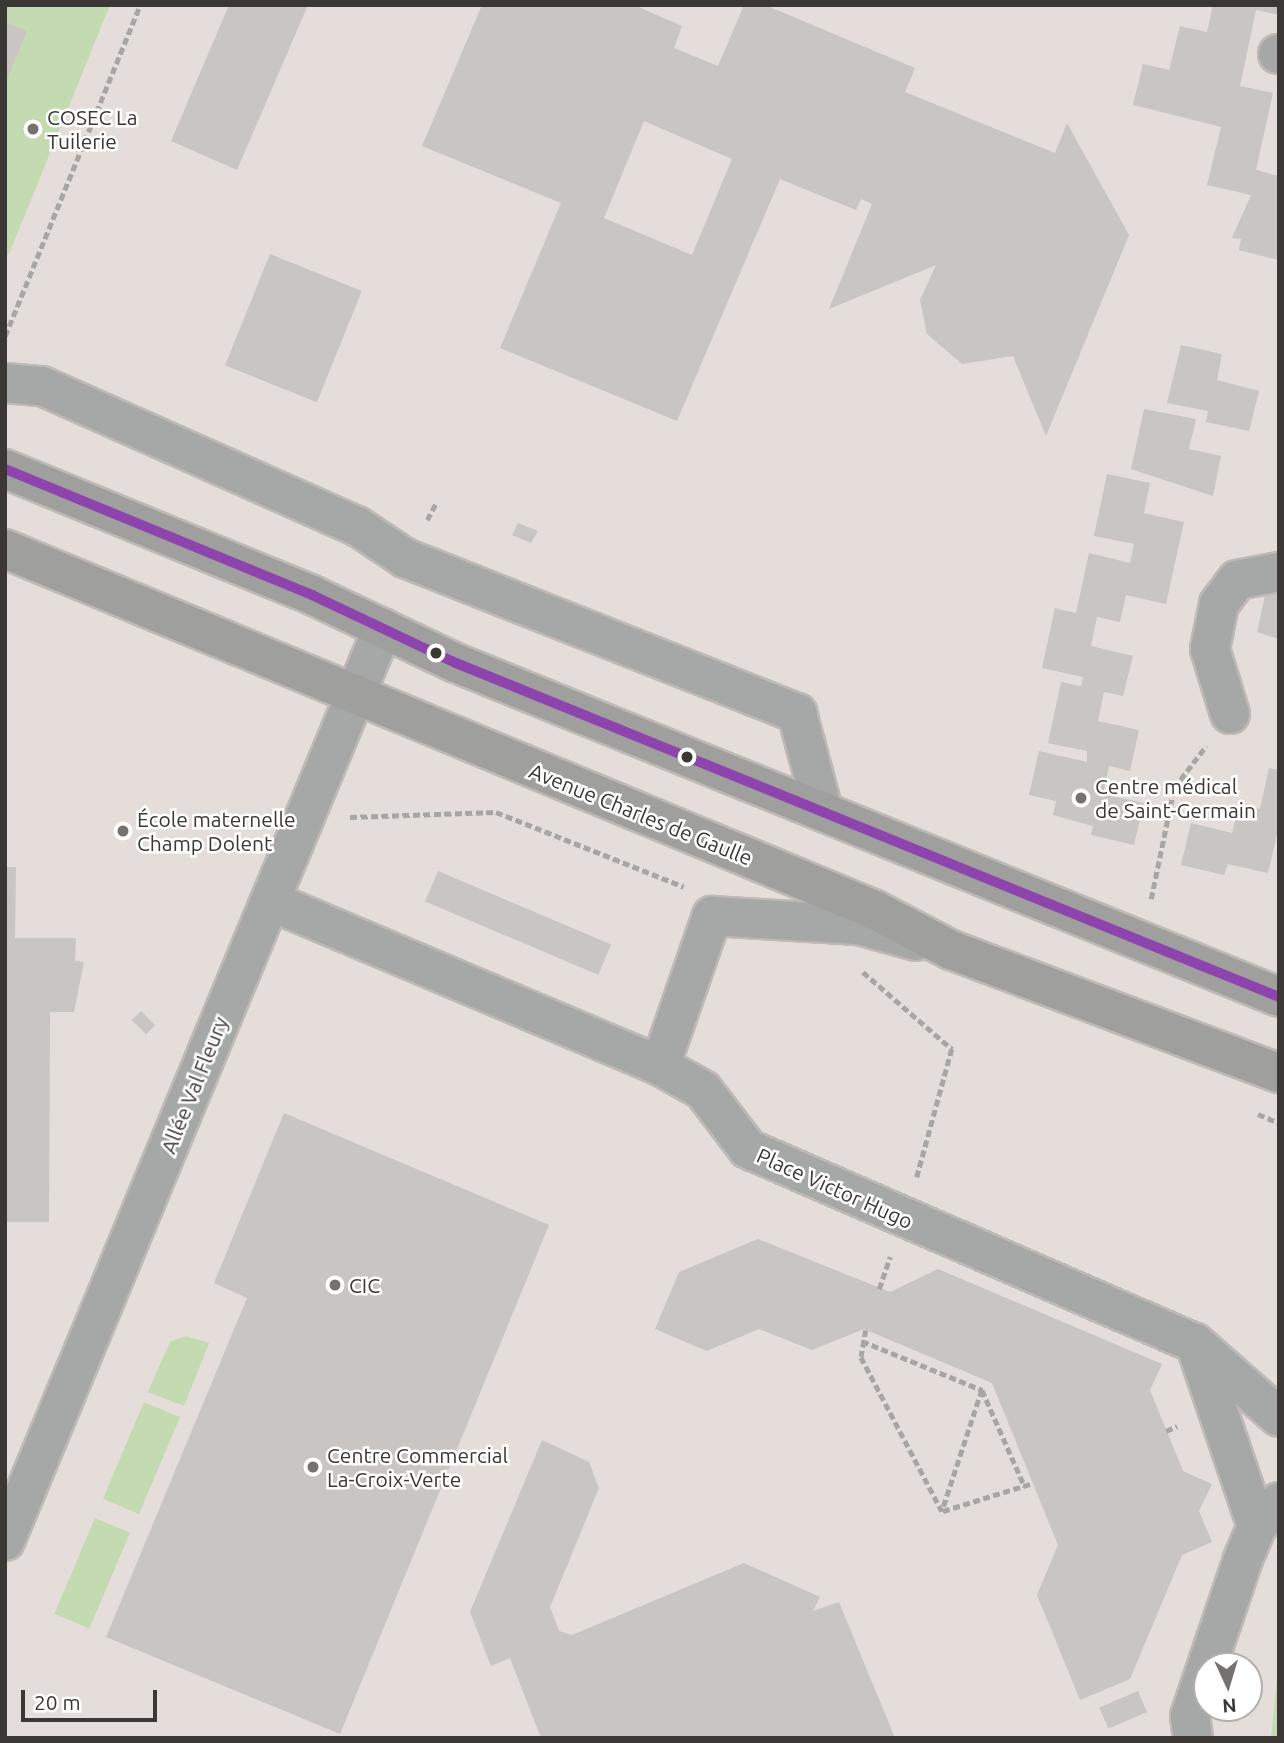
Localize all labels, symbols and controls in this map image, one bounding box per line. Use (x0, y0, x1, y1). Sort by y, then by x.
place label: COSEC La Tuilerie (47, 104, 138, 154)
marker: COSEC La Tuilerie (25, 121, 41, 137)
unlabelled marker (429, 646, 443, 660)
unlabelled marker (680, 750, 694, 764)
street label: Avenue Charles de Gaulle (526, 758, 756, 870)
place label: Centre médical de Saint-Germain (1095, 773, 1256, 823)
marker: Centre médical de Saint-Germain (1073, 790, 1089, 806)
place label: École maternelle Champ Dolent (137, 806, 296, 856)
marker: École maternelle Champ Dolent (115, 823, 131, 839)
street label: Allée Val Fleury (155, 1013, 233, 1157)
street label: Place Victor Hugo (753, 1142, 917, 1234)
place label: CIC (349, 1272, 380, 1298)
marker: CIC (327, 1277, 343, 1293)
place label: Centre Commercial La-Croix-Verte (327, 1442, 508, 1492)
marker: Centre Commercial La-Croix-Verte (305, 1459, 321, 1475)
north arrow (1193, 1652, 1263, 1722)
scale bar (24, 1676, 161, 1720)
text: 20 m (34, 1690, 81, 1714)
text: N (1221, 1694, 1237, 1717)

